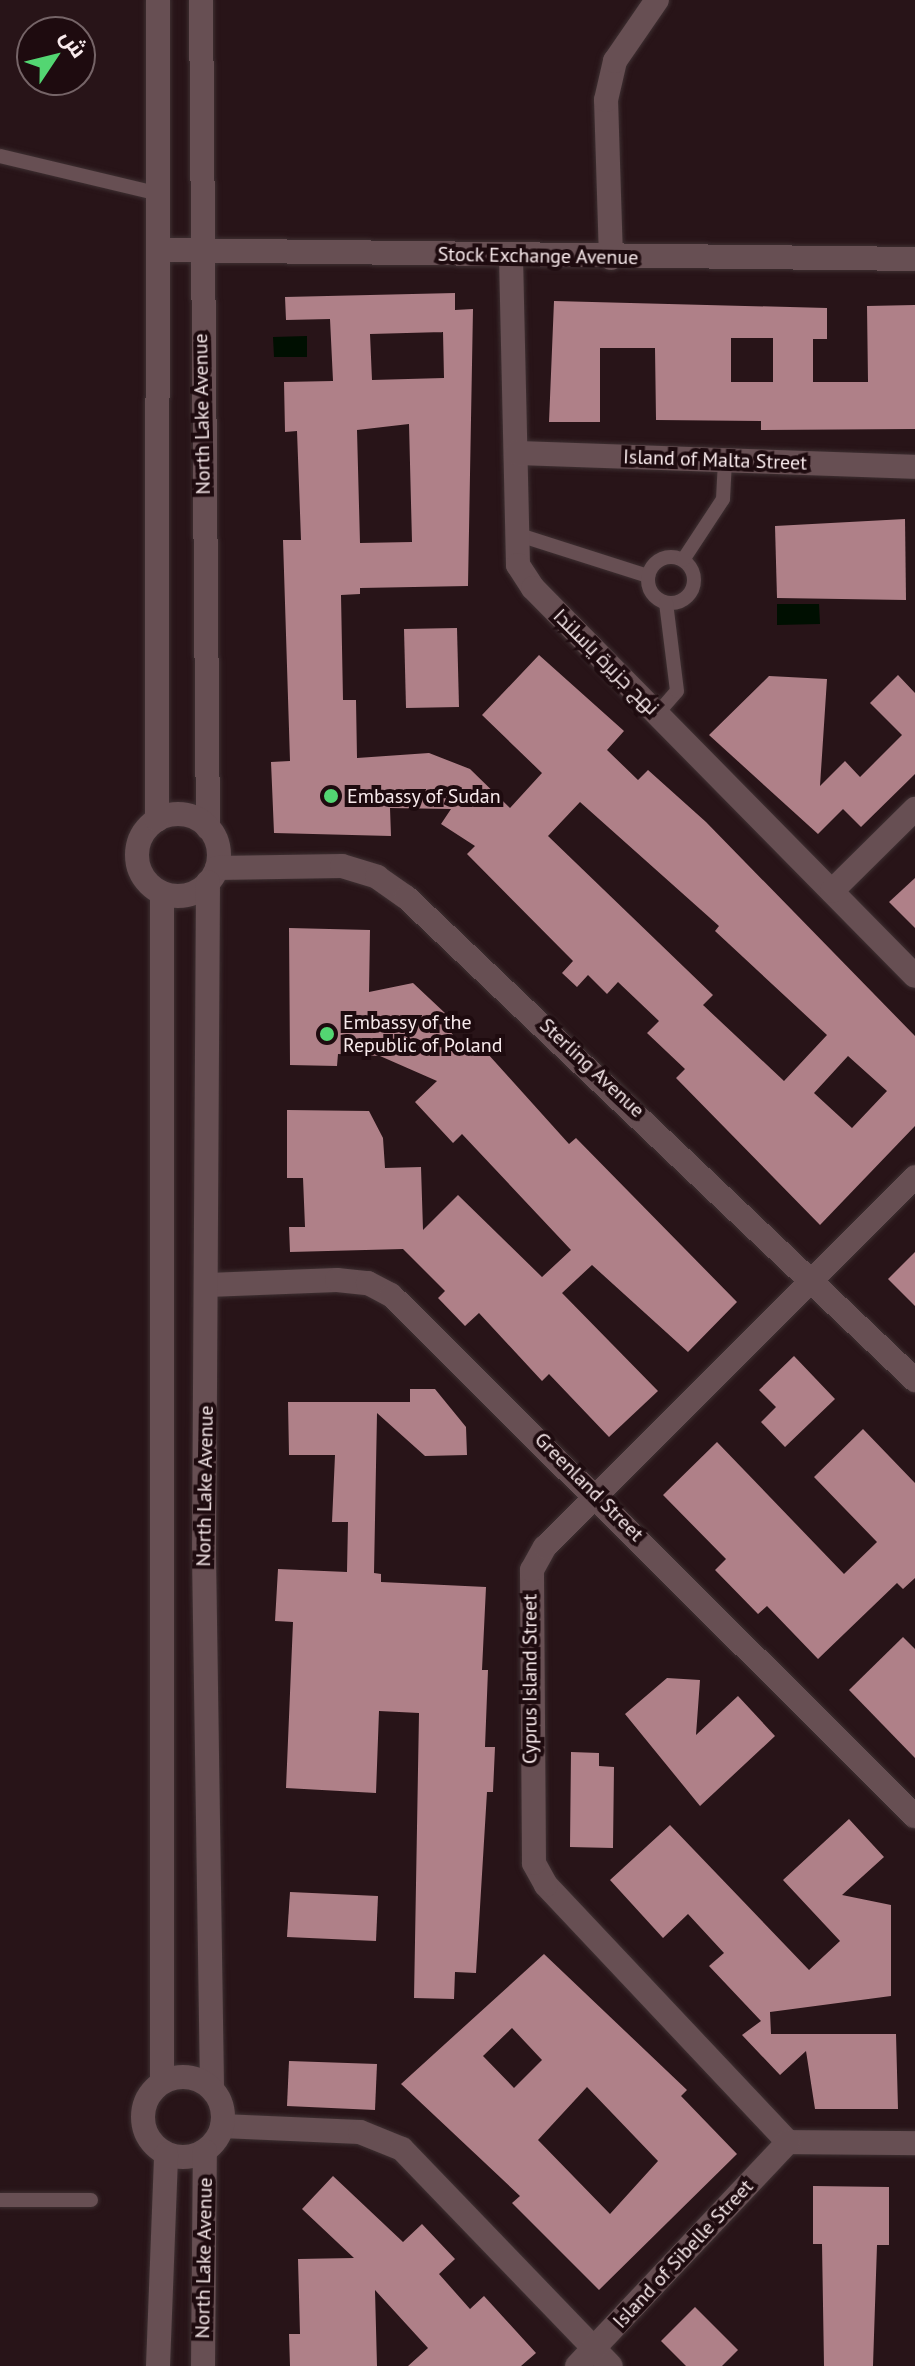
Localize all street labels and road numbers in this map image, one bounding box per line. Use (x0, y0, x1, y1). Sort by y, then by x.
street label: Stock Exchange Avenue (437, 242, 639, 270)
street label: North Lake Avenue (189, 333, 215, 495)
street label: Island of Malta Street (623, 445, 807, 475)
street label: نهج جزيرة ياسلندا (548, 604, 664, 720)
street label: Sterling Avenue (535, 1013, 649, 1123)
street label: North Lake Avenue (192, 1405, 218, 1567)
street label: Greenland Street (530, 1428, 648, 1546)
street label: Cyprus Island Street (518, 1594, 542, 1764)
street label: Island of Sibelle Street (608, 2175, 758, 2333)
street label: North Lake Avenue (191, 2177, 217, 2339)

